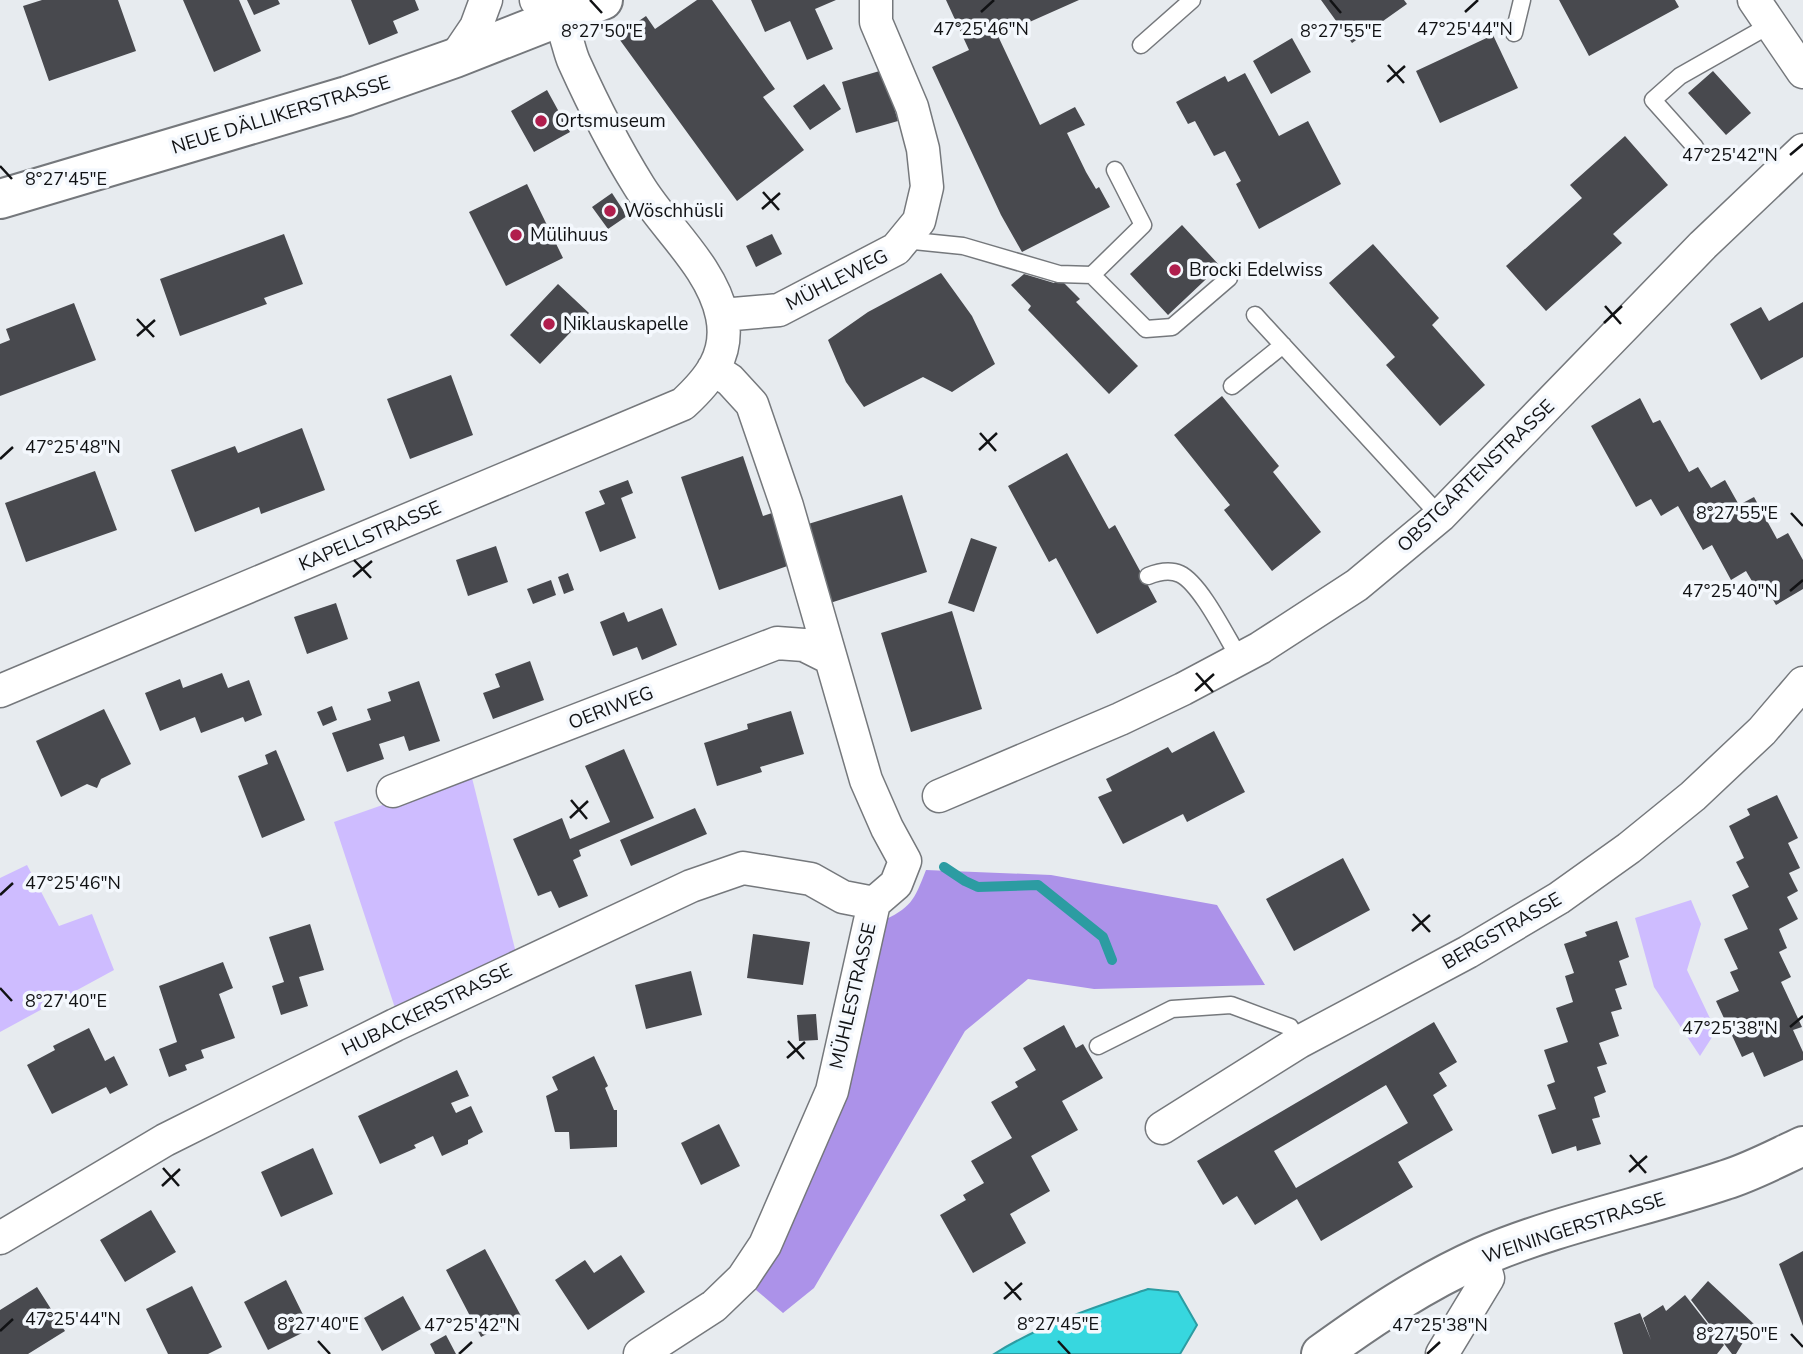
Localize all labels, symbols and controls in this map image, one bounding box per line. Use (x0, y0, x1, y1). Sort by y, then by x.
text: 47°25'46"N (933, 17, 1029, 41)
text: 47°25'44"N (1417, 17, 1513, 41)
text: 8°27'50"E (561, 19, 643, 43)
text: 8°27'55"E (1300, 19, 1382, 43)
street label: NEUE DÄLLIKERSTRASSE (169, 69, 393, 161)
place label: Ortsmuseum (555, 108, 666, 134)
marker: Ortsmuseum (533, 113, 549, 129)
text: 47°25'42"N (1682, 143, 1778, 167)
text: 8°27'45"E (25, 167, 107, 191)
place label: Wöschhüsli (624, 198, 724, 224)
marker: Wöschhüsli (602, 203, 618, 219)
place label: Mülihuus (530, 222, 608, 248)
marker: Mülihuus (508, 227, 524, 243)
street label: MÜHLEWEG (781, 243, 893, 317)
place label: Brocki Edelwiss (1189, 257, 1323, 283)
marker: Brocki Edelwiss (1167, 262, 1183, 278)
place label: Niklauskapelle (563, 311, 688, 337)
marker: Niklauskapelle (541, 316, 557, 332)
street label: OBSTGARTENSTRASSE (1392, 394, 1560, 558)
text: 47°25'48"N (25, 435, 121, 459)
street label: KAPELLSTRASSE (295, 494, 445, 578)
text: 8°27'55"E (1696, 501, 1778, 525)
text: 47°25'40"N (1682, 579, 1778, 603)
street label: OERIWEG (565, 680, 657, 736)
text: 47°25'46"N (25, 871, 121, 895)
street label: BERGSTRASSE (1438, 886, 1566, 976)
street label: MÜHLESTRASSE (824, 920, 882, 1072)
street label: HUBACKERSTRASSE (337, 957, 517, 1063)
text: 8°27'40"E (25, 989, 107, 1013)
text: 47°25'38"N (1682, 1016, 1778, 1040)
street label: WEININGERSTRASSE (1479, 1186, 1669, 1270)
text: 47°25'44"N (25, 1307, 121, 1331)
text: 8°27'40"E (277, 1312, 359, 1336)
text: 8°27'45"E (1017, 1312, 1099, 1336)
text: 47°25'42"N (424, 1313, 520, 1337)
text: 47°25'38"N (1392, 1313, 1488, 1337)
text: 8°27'50"E (1696, 1322, 1778, 1346)

